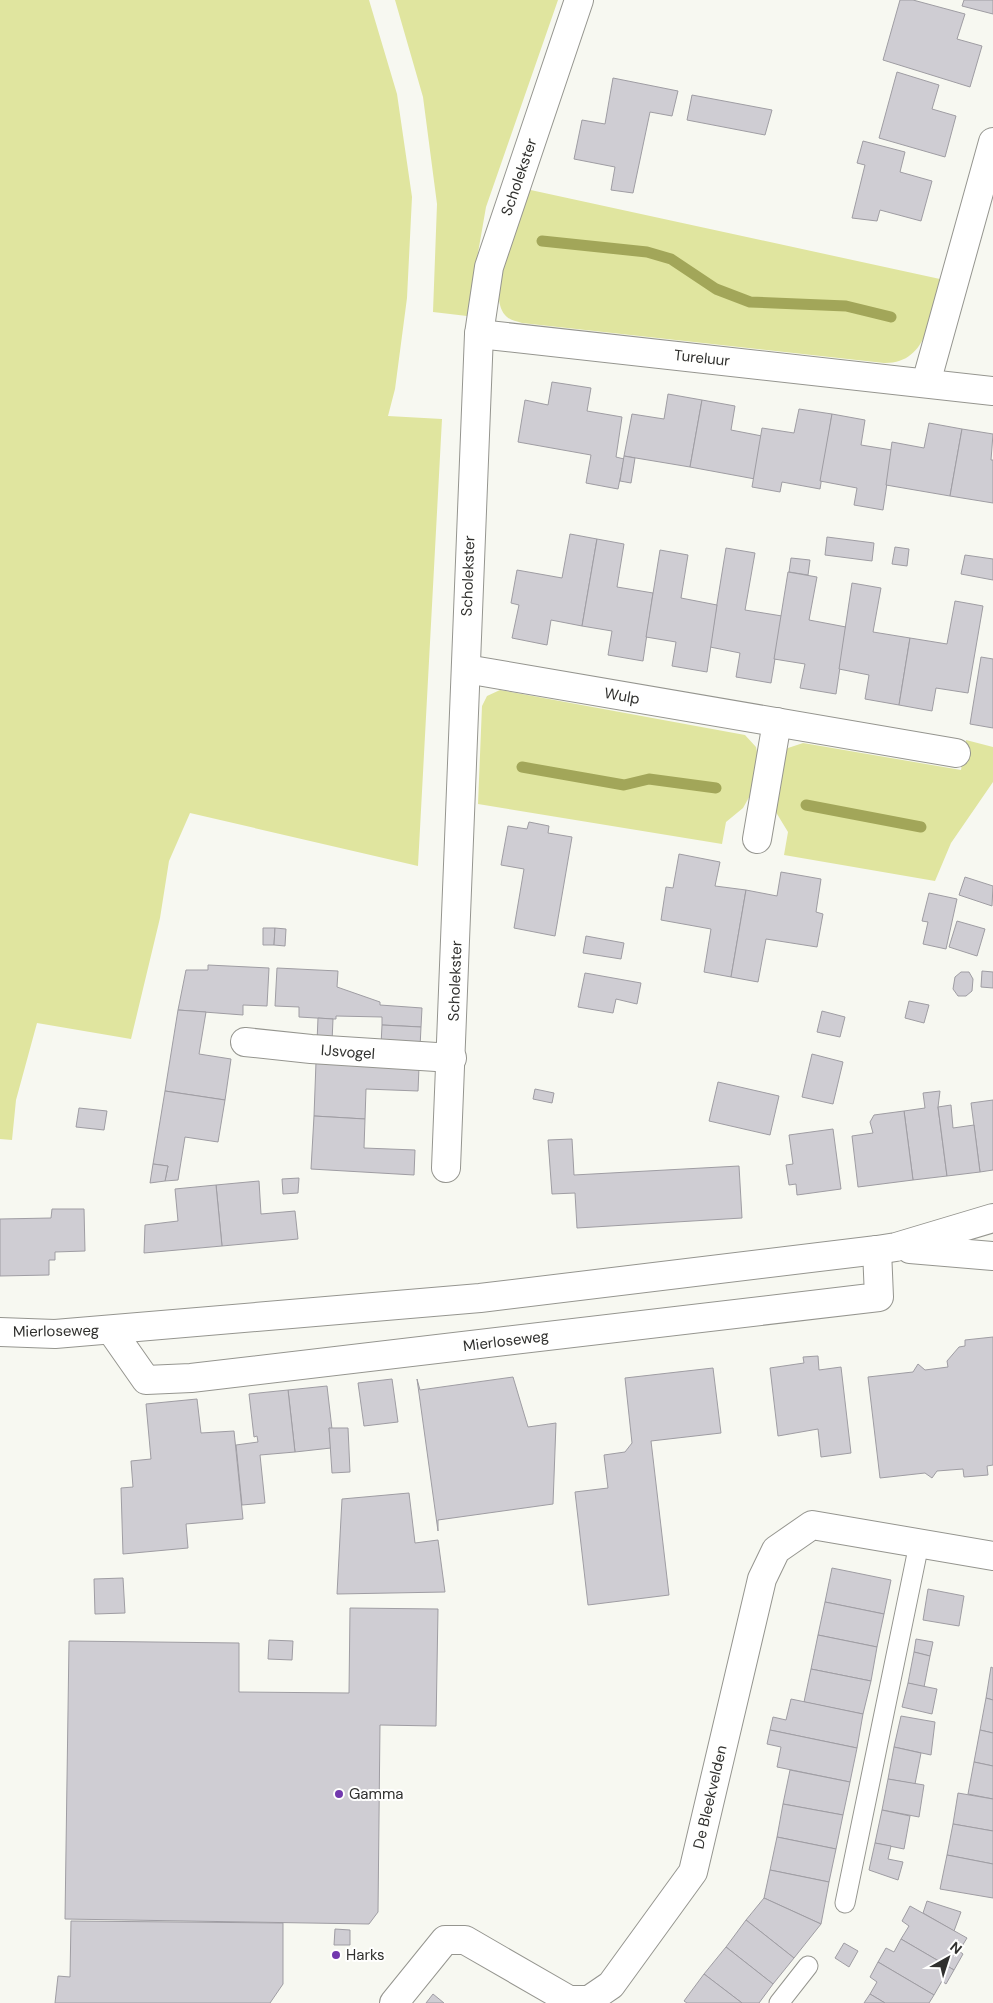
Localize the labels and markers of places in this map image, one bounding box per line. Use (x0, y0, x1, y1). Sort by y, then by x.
place label: Gamma (349, 1784, 403, 1804)
marker: Gamma (333, 1788, 345, 1800)
place label: Harks (346, 1945, 385, 1965)
marker: Harks (330, 1949, 342, 1961)

